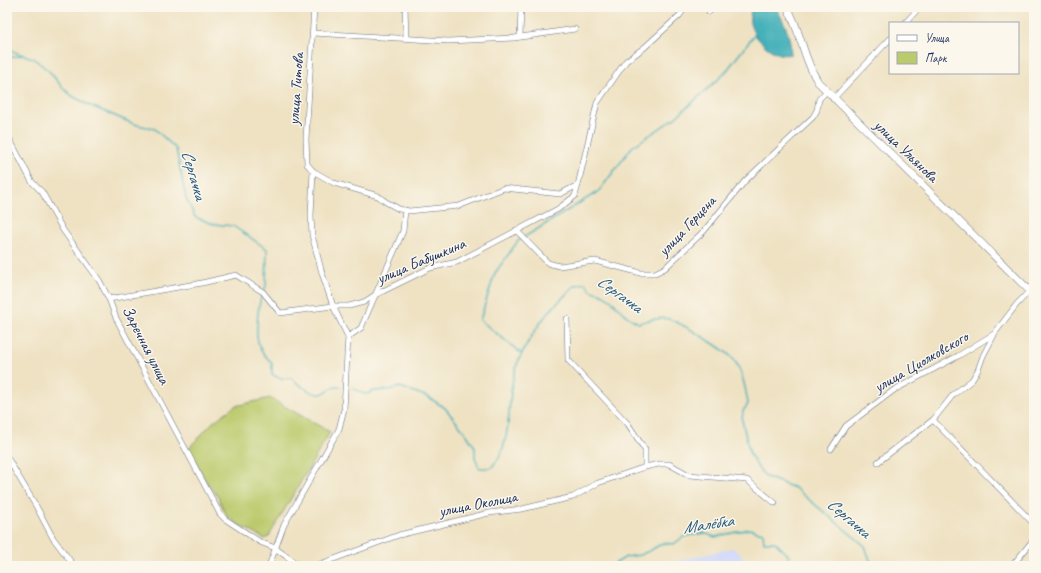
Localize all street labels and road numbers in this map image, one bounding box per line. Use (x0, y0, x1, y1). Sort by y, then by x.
street label: улица Титова (283, 51, 309, 127)
street label: улица Ульянова (869, 115, 943, 188)
street label: улица Герцена (653, 190, 721, 261)
street label: улица Бабушкина (373, 233, 469, 289)
street label: Заречная улица (118, 302, 175, 389)
street label: улица Циолковского (870, 326, 974, 397)
street label: улица Околица (436, 486, 520, 522)

